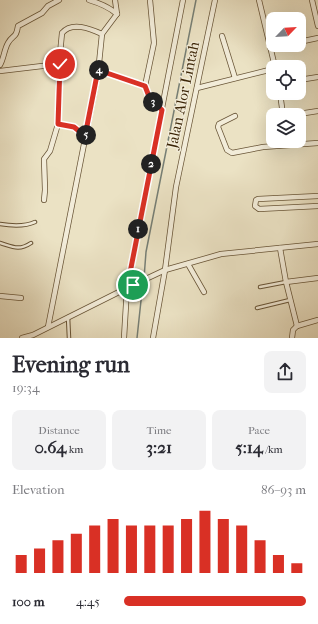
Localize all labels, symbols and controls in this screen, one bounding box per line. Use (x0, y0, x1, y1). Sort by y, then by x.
north arrow (266, 12, 306, 52)
map controls (266, 12, 306, 148)
street label: Jalan Alor Lintah (163, 39, 203, 151)
pin (43, 47, 77, 81)
icon: check (49, 53, 71, 75)
pin: 4 (89, 60, 109, 80)
button: locate (266, 60, 306, 100)
text: 4 (96, 63, 102, 76)
pin: 3 (143, 92, 163, 112)
text: 3 (151, 95, 155, 108)
button: layers (266, 108, 306, 148)
pin: 5 (76, 125, 96, 145)
text: 5 (84, 128, 88, 141)
pin: 2 (141, 154, 161, 174)
text: 2 (148, 157, 154, 170)
pin: 1 (128, 219, 148, 239)
text: 1 (136, 222, 140, 235)
pin (116, 268, 150, 302)
icon: arrive (122, 274, 144, 296)
button: share (264, 351, 306, 393)
text: Evening run (12, 352, 130, 378)
text: 19:34 (12, 380, 40, 395)
text: Distance (38, 424, 80, 437)
text: Time (147, 424, 172, 437)
text: Pace (248, 424, 270, 437)
text: 0.64 (34, 437, 66, 457)
text: 3:21 (146, 437, 172, 457)
text: 5:14 (235, 437, 263, 457)
text: km (66, 443, 84, 456)
text: /km (263, 443, 283, 456)
text: Elevation (12, 482, 65, 497)
text: 86–93 m (261, 482, 306, 497)
text: 100 m (12, 594, 45, 609)
text: 4:45 (76, 594, 100, 609)

